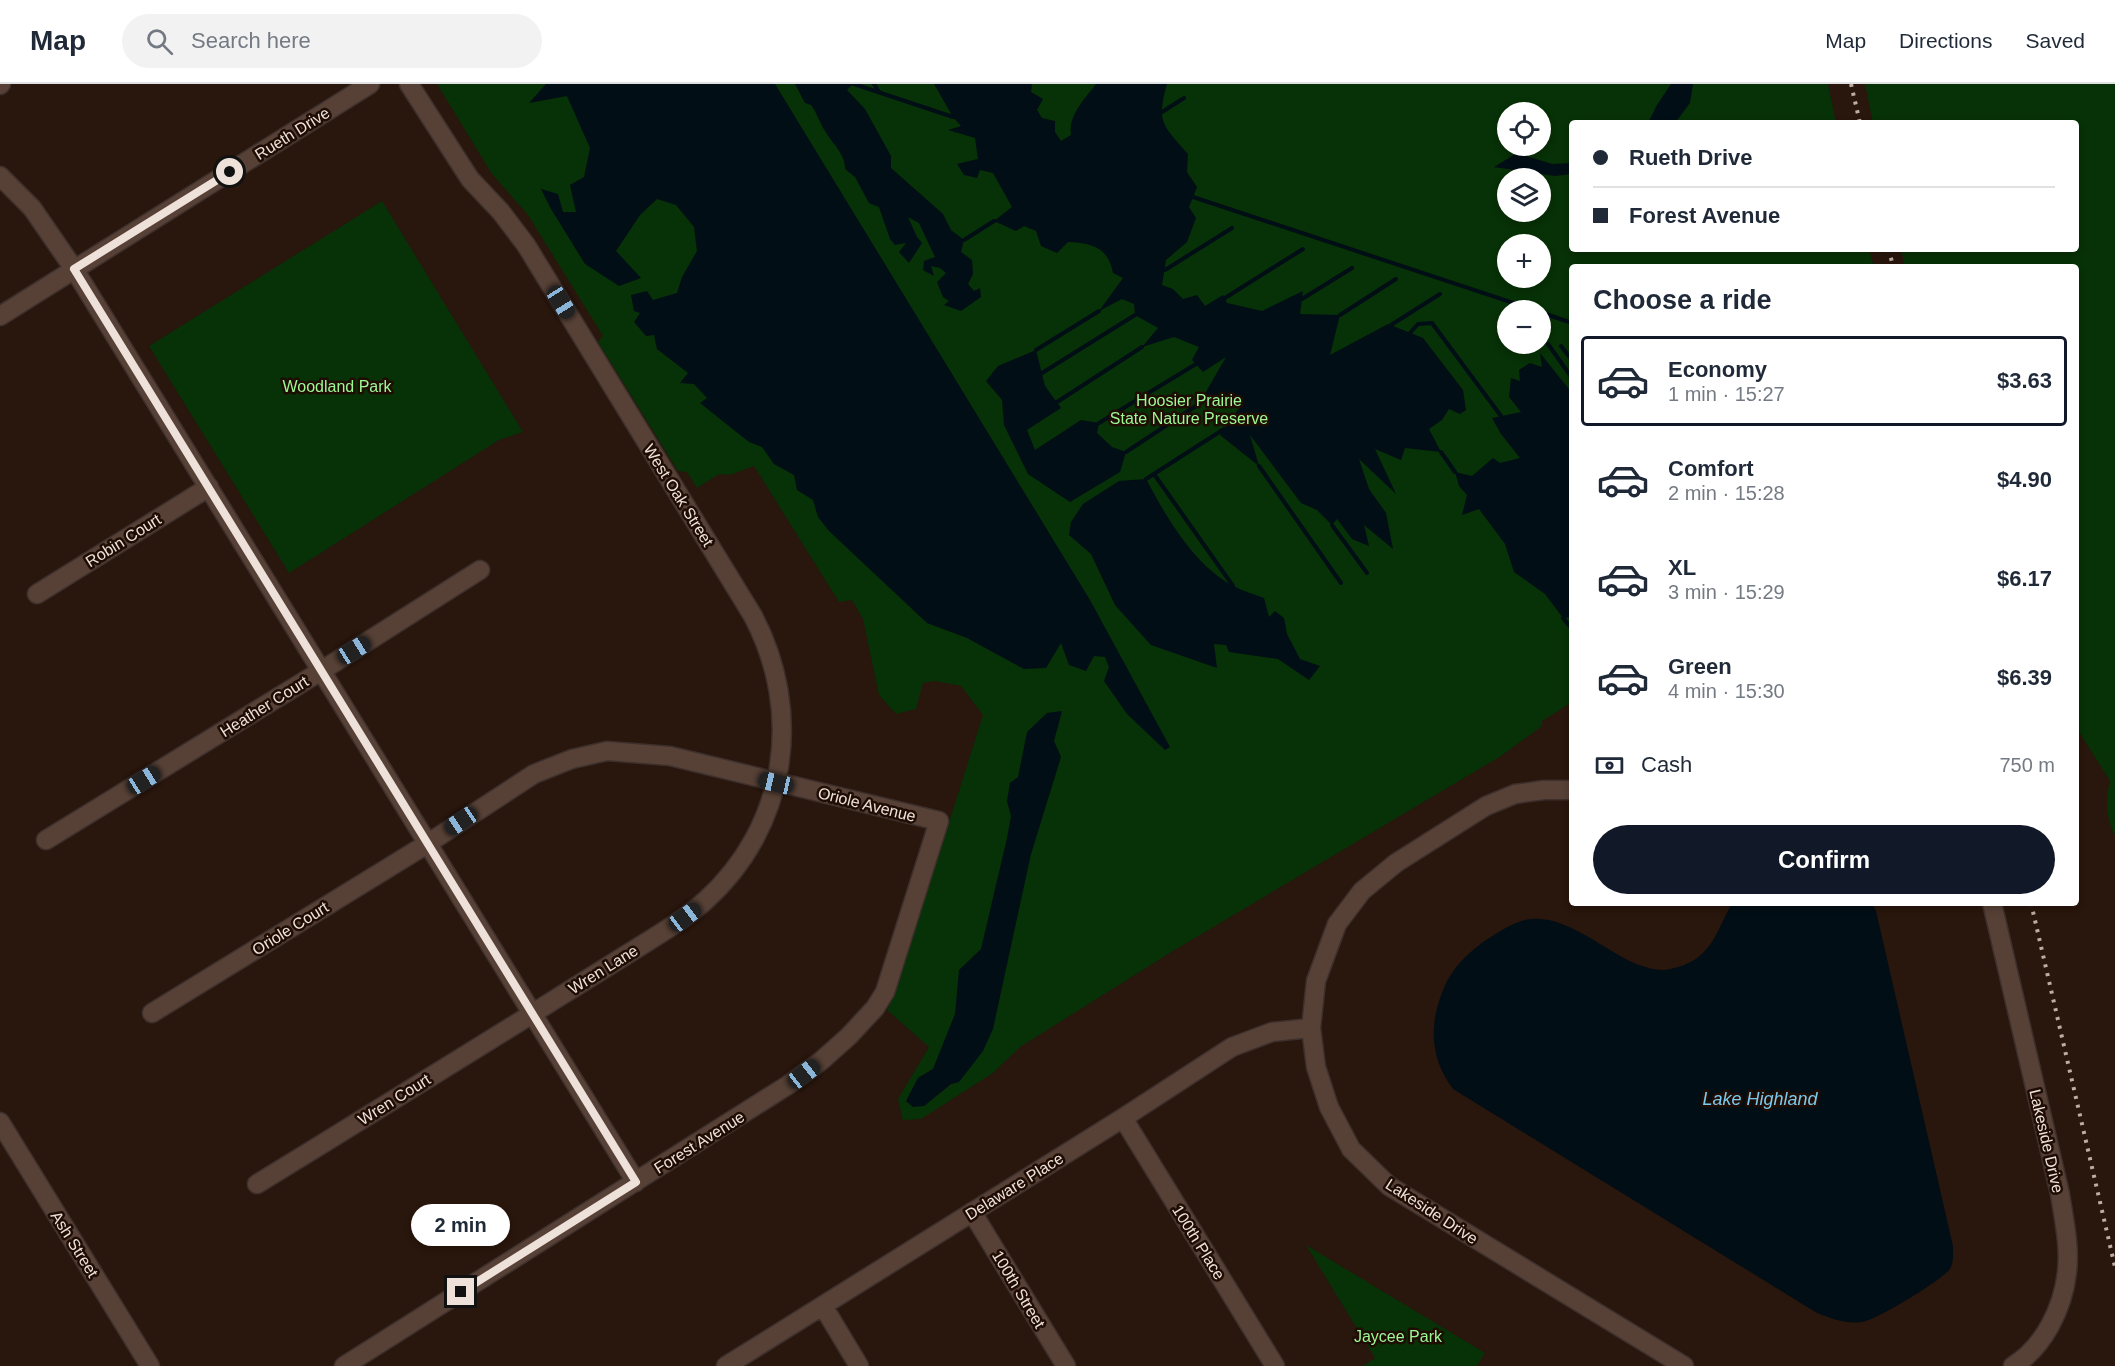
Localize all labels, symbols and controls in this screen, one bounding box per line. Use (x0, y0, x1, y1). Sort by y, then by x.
search box (122, 14, 542, 68)
text: Map (30, 25, 86, 56)
icon: search (143, 25, 176, 58)
text: Search here (191, 28, 311, 53)
text: Map (1825, 29, 1866, 52)
text: Directions (1899, 29, 1992, 52)
text: Saved (2025, 29, 2085, 52)
map controls (1497, 102, 1551, 354)
button: locate (1497, 102, 1551, 156)
street label: Rueth Drive (252, 104, 333, 163)
text: Rueth Drive (1629, 145, 1752, 170)
route start (216, 158, 243, 185)
button: layers (1497, 168, 1551, 222)
text: Forest Avenue (1629, 203, 1780, 228)
button: + (1497, 234, 1551, 288)
car (544, 282, 578, 322)
text: Choose a ride (1593, 285, 1772, 315)
button: − (1497, 300, 1551, 354)
icon: car (1596, 354, 1650, 408)
text: Economy (1668, 357, 1767, 382)
text: $3.63 (1997, 368, 2052, 393)
park label: Woodland Park (282, 378, 393, 395)
text: 1 min · 15:27 (1668, 383, 1785, 405)
park label: Hoosier Prairie State Nature Preserve (1110, 392, 1268, 427)
street label: West Oak Street (640, 441, 717, 550)
icon: car (1596, 453, 1650, 507)
text: Comfort (1668, 456, 1754, 481)
text: $4.90 (1997, 467, 2052, 492)
text: 2 min · 15:28 (1668, 482, 1785, 504)
street label: Robin Court (83, 510, 164, 570)
icon: car (1596, 552, 1650, 606)
text: XL (1668, 555, 1696, 580)
text: $6.17 (1997, 566, 2052, 591)
text: 3 min · 15:29 (1668, 581, 1785, 603)
car (334, 633, 374, 667)
icon: car (1596, 651, 1650, 705)
text: Green (1668, 654, 1732, 679)
text: $6.39 (1997, 665, 2052, 690)
street label: Heather Court (217, 672, 312, 740)
text: 4 min · 15:30 (1668, 680, 1785, 702)
icon: cash (1593, 749, 1626, 782)
text: Cash (1641, 752, 1692, 777)
text: 750 m (1999, 754, 2055, 776)
car (124, 763, 164, 797)
car (756, 770, 796, 796)
street label: Oriole Avenue (816, 784, 918, 825)
car (441, 803, 481, 839)
button: Confirm (1593, 825, 2055, 894)
street label: Oriole Court (249, 898, 332, 958)
car (665, 899, 705, 935)
street label: Wren Lane (566, 942, 641, 997)
car (784, 1056, 824, 1092)
street label: Wren Court (355, 1070, 434, 1128)
street label: Lakeside Drive (2026, 1088, 2067, 1195)
water label: Lake Highland (1702, 1089, 1819, 1109)
street label: Forest Avenue (651, 1108, 747, 1177)
street label: Delaware Place (962, 1149, 1066, 1223)
street label: Lakeside Drive (1383, 1175, 1481, 1247)
street label: 100th Place (1169, 1202, 1228, 1283)
callout: 2 min (412, 1205, 510, 1247)
street label: Ash Street (48, 1208, 102, 1281)
text: 2 min (434, 1214, 487, 1236)
street label: 100th Street (989, 1248, 1049, 1331)
route end (447, 1278, 474, 1305)
park label: Jaycee Park (1354, 1328, 1443, 1345)

